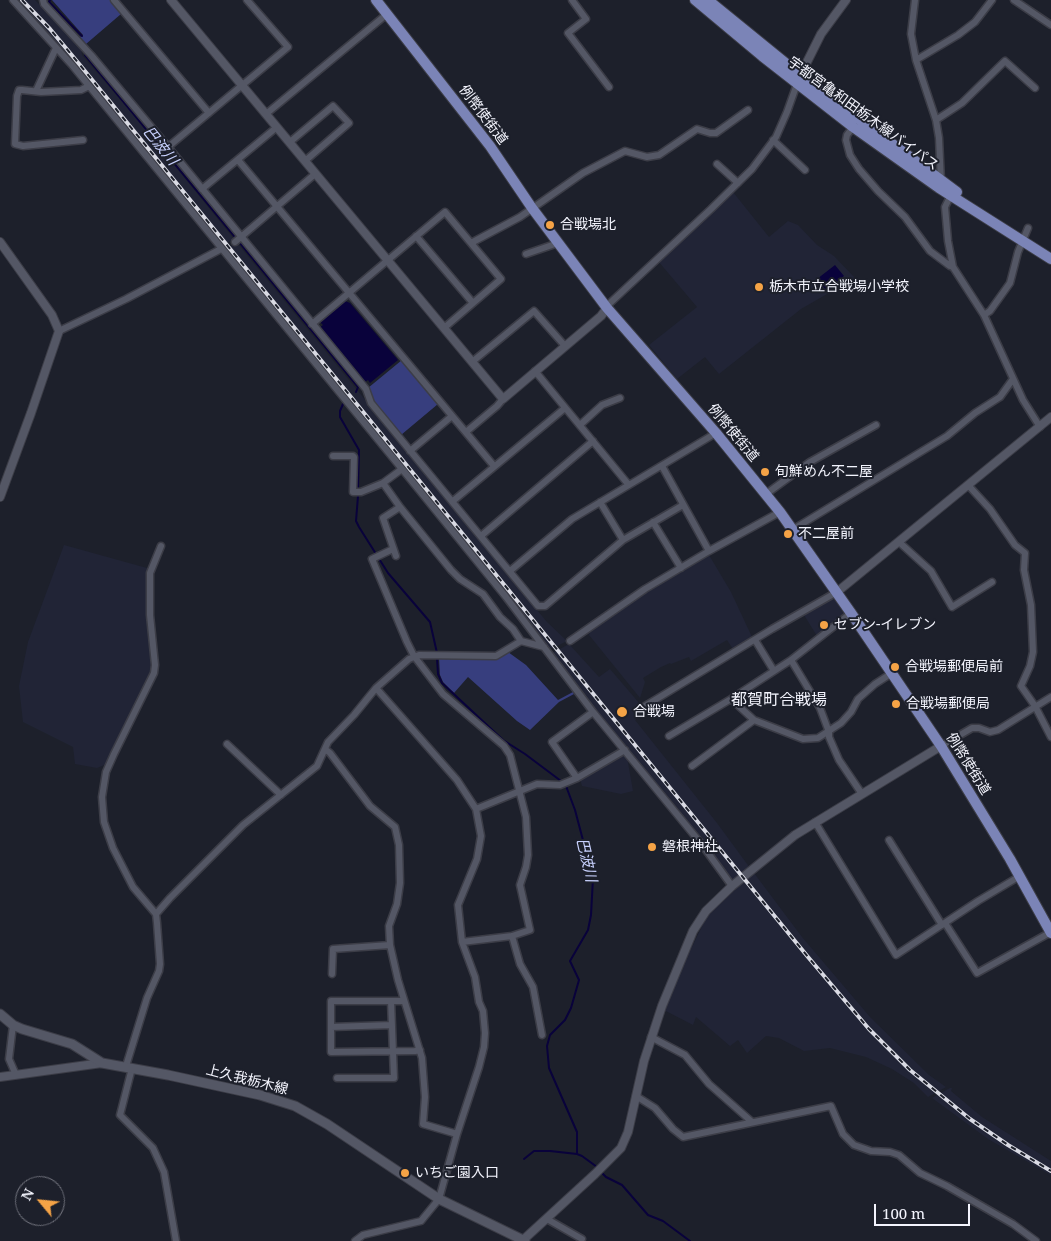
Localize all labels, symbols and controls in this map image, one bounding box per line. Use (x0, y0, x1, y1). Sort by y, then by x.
street label: 宇都宮亀和田栃木線バイパス (784, 54, 942, 174)
street label: 例幣使街道 (455, 82, 511, 148)
water label: 巴波川 (139, 123, 181, 169)
place label: 合戦場北 (560, 217, 616, 233)
marker: 合戦場北 (544, 219, 556, 231)
place label: 栃木市立合戦場小学校 (769, 279, 909, 295)
marker: 栃木市立合戦場小学校 (753, 281, 765, 293)
street label: 例幣使街道 (704, 401, 762, 465)
place label: 旬鮮めん不二屋 (775, 464, 873, 480)
marker: 旬鮮めん不二屋 (759, 466, 771, 478)
place label: 不二屋前 (798, 526, 854, 542)
marker: 不二屋前 (782, 528, 794, 540)
place label: セブン-イレブン (834, 617, 936, 633)
marker: セブン-イレブン (818, 619, 830, 631)
place label: 合戦場郵便局前 (905, 659, 1003, 675)
marker: 合戦場郵便局前 (889, 661, 901, 673)
district label: 都賀町合戦場 (731, 690, 827, 710)
place label: 合戦場郵便局 (906, 696, 990, 712)
marker: 合戦場郵便局 (890, 698, 902, 710)
place label: 合戦場 (633, 704, 675, 720)
marker: 合戦場 (615, 705, 629, 719)
street label: 例幣使街道 (942, 730, 994, 798)
water label: 巴波川 (572, 836, 600, 884)
place label: 磐根神社 (662, 839, 718, 855)
marker: 磐根神社 (646, 841, 658, 853)
street label: 上久我栃木線 (204, 1062, 290, 1098)
place label: いちご園入口 (415, 1165, 499, 1181)
marker: いちご園入口 (399, 1167, 411, 1179)
north arrow (15, 1176, 65, 1226)
text: N (16, 1185, 38, 1204)
scale bar (876, 1194, 972, 1226)
text: 100 m (882, 1203, 925, 1223)

